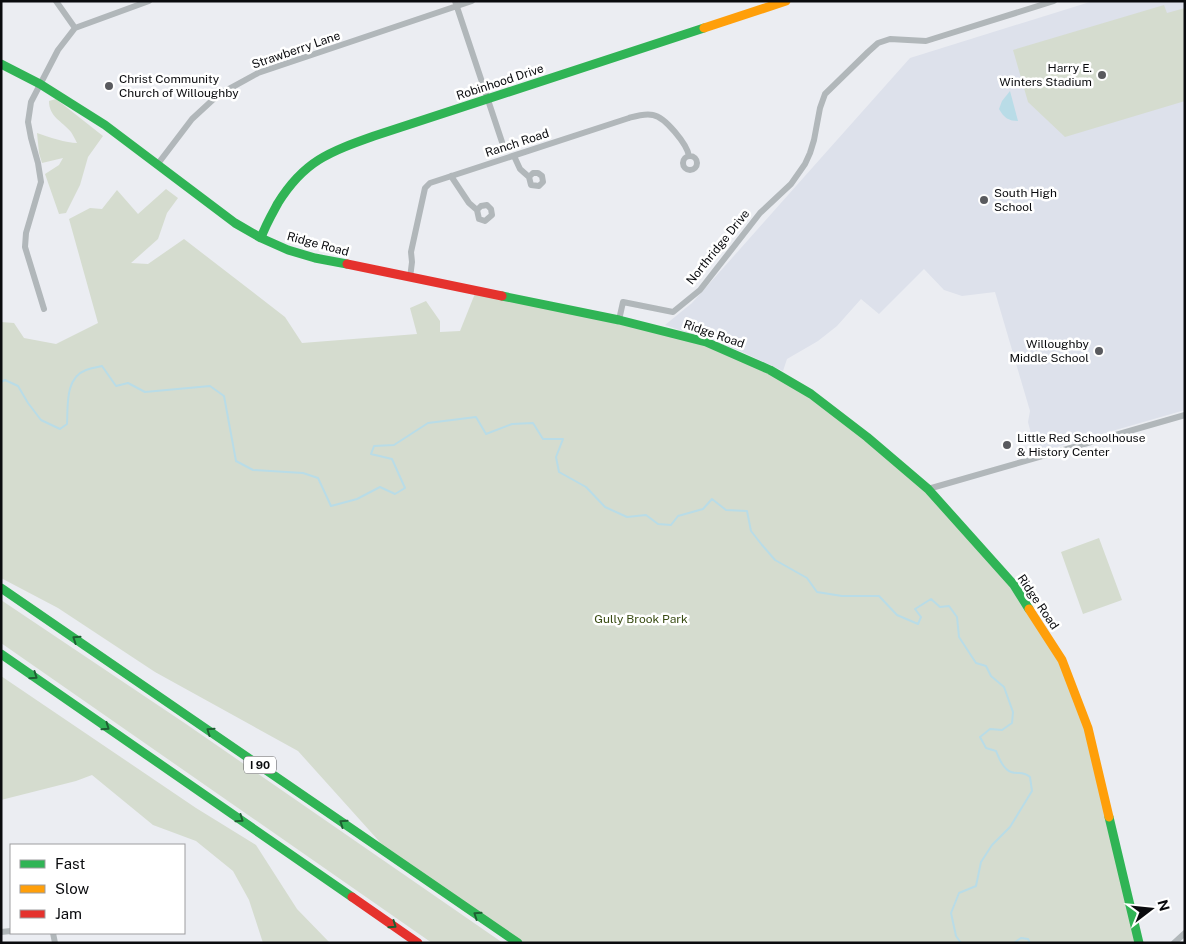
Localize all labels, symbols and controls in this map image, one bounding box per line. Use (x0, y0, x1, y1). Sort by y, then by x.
street label: Strawberry Lane (250, 28, 342, 72)
street label: Robinhood Drive (455, 61, 546, 103)
place label: Harry E. Winters Stadium (999, 61, 1092, 89)
marker: Harry E. Winters Stadium (1096, 69, 1108, 81)
place label: Christ Community Church of Willoughby (119, 72, 239, 100)
marker: Christ Community Church of Willoughby (103, 80, 115, 92)
street label: Ranch Road (483, 126, 551, 160)
place label: South High School (994, 186, 1057, 214)
marker: South High School (978, 194, 990, 206)
street label: Northridge Drive (684, 207, 753, 287)
street label: Ridge Road (286, 229, 350, 259)
street label: Ridge Road (682, 317, 746, 351)
place label: Willoughby Middle School (1009, 337, 1090, 365)
marker: Willoughby Middle School (1093, 345, 1105, 357)
place label: Little Red Schoolhouse & History Center (1017, 431, 1146, 459)
marker: Little Red Schoolhouse & History Center (1001, 439, 1013, 451)
street label: Ridge Road (1014, 572, 1062, 632)
park label: Gully Brook Park (594, 612, 688, 626)
one-way arrow (72, 636, 81, 645)
one-way arrow (28, 670, 37, 679)
one-way arrow (101, 720, 110, 730)
one-way arrow (206, 728, 216, 737)
road number: I 90 (244, 756, 276, 774)
one-way arrow (234, 813, 244, 822)
one-way arrow (340, 820, 349, 829)
legend (10, 844, 185, 934)
text: Fast (55, 855, 85, 872)
text: Slow (55, 880, 90, 897)
north arrow (1126, 884, 1176, 934)
text: N (1154, 898, 1173, 913)
text: Jam (55, 905, 82, 922)
one-way arrow (474, 912, 483, 921)
one-way arrow (387, 919, 397, 928)

